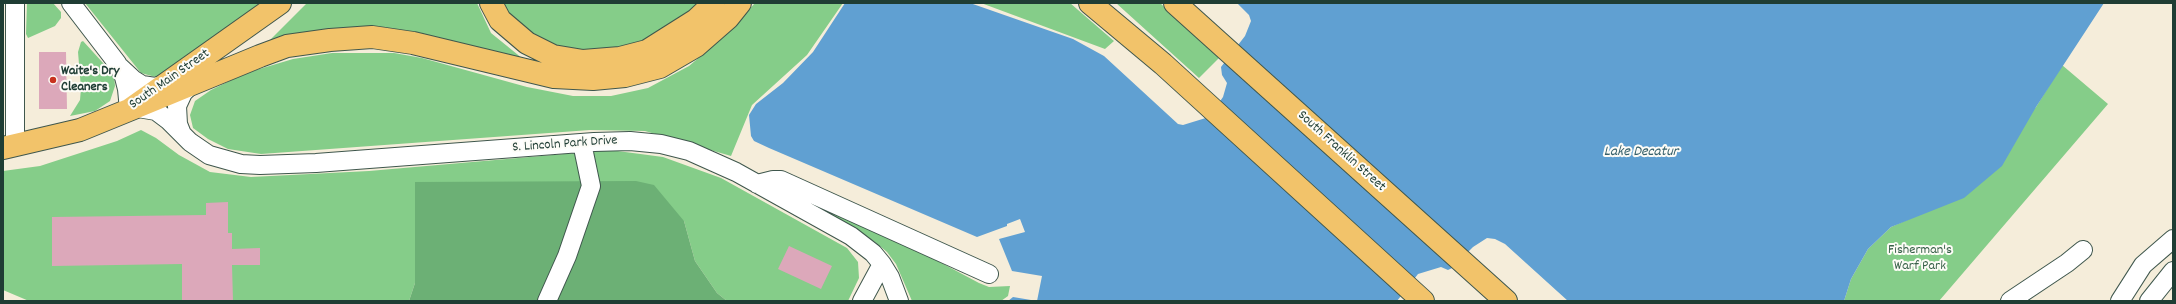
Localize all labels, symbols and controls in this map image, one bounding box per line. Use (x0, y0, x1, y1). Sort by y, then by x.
street label: South Main Street (127, 46, 213, 114)
place label: Waite's Dry Cleaners (61, 64, 119, 96)
marker: Waite's Dry Cleaners (48, 75, 58, 85)
street label: South Franklin Street (1293, 108, 1389, 196)
street label: S. Lincoln Park Drive (512, 133, 618, 157)
water label: Lake Decatur (1604, 144, 1678, 162)
park label: Fisherman's Warf Park (1888, 243, 1952, 276)

